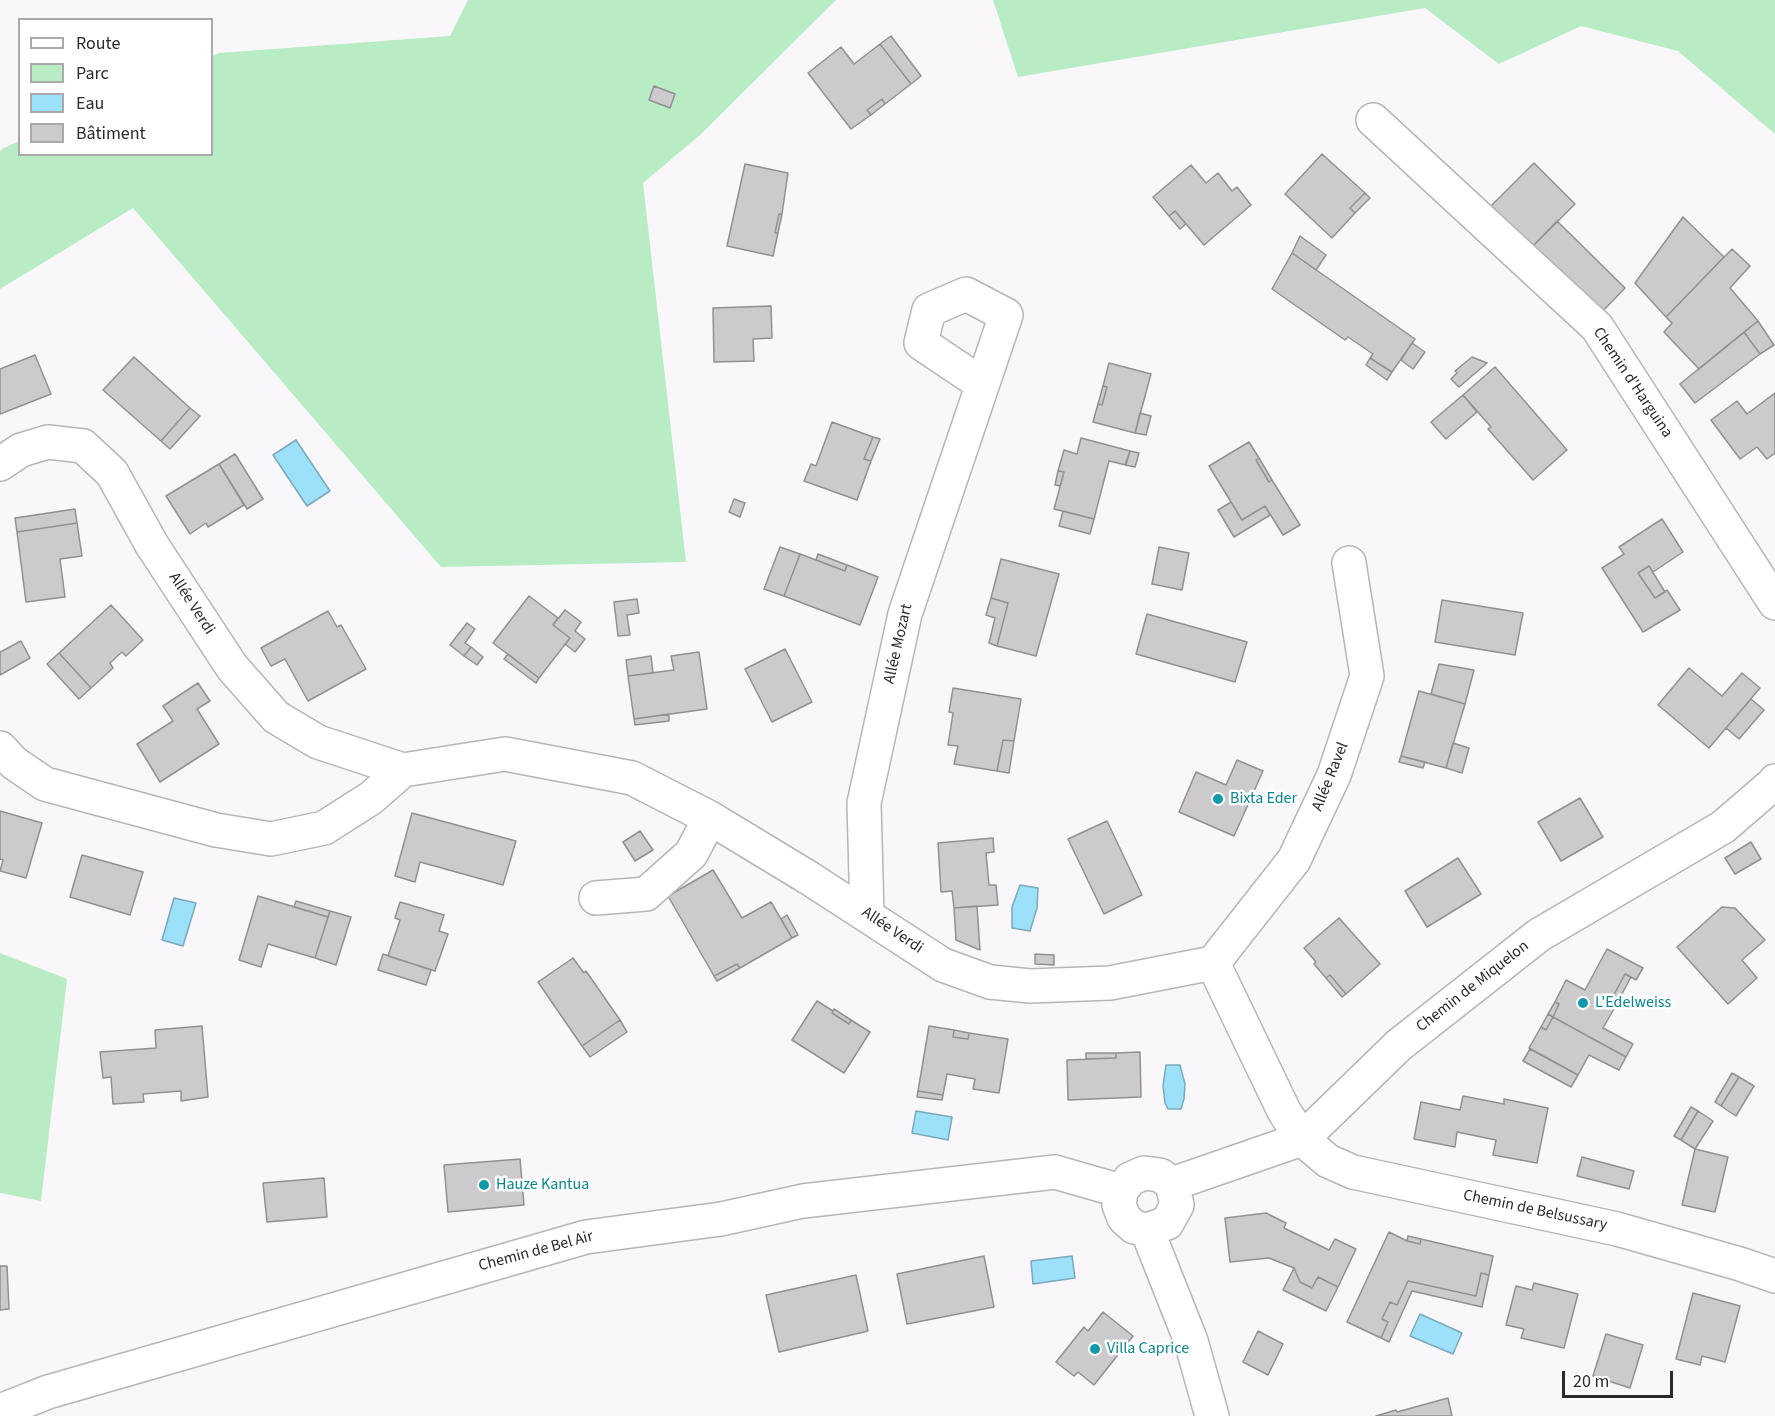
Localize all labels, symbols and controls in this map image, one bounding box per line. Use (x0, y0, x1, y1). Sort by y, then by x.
legend (18, 18, 213, 156)
text: Route (76, 31, 120, 56)
text: Parc (76, 61, 109, 86)
text: Eau (76, 91, 104, 116)
text: Bâtiment (76, 121, 146, 146)
street label: Chemin d'Harguina (1588, 324, 1676, 442)
street label: Allée Verdi (164, 569, 218, 639)
street label: Allée Mozart (880, 602, 918, 686)
street label: Allée Ravel (1309, 740, 1353, 814)
place label: Bixta Eder (1230, 789, 1297, 809)
marker: Bixta Eder (1211, 792, 1225, 806)
street label: Allée Verdi (858, 903, 926, 959)
street label: Chemin de Miquelon (1413, 937, 1533, 1037)
place label: L'Edelweiss (1595, 993, 1671, 1013)
marker: L'Edelweiss (1576, 996, 1590, 1010)
place label: Hauze Kantua (496, 1175, 589, 1195)
marker: Hauze Kantua (477, 1178, 491, 1192)
street label: Chemin de Belsussary (1461, 1186, 1609, 1236)
street label: Chemin de Bel Air (477, 1227, 595, 1277)
place label: Villa Caprice (1107, 1339, 1189, 1359)
marker: Villa Caprice (1088, 1342, 1102, 1356)
scale bar (1565, 1359, 1676, 1397)
text: 20 m (1573, 1369, 1609, 1394)

